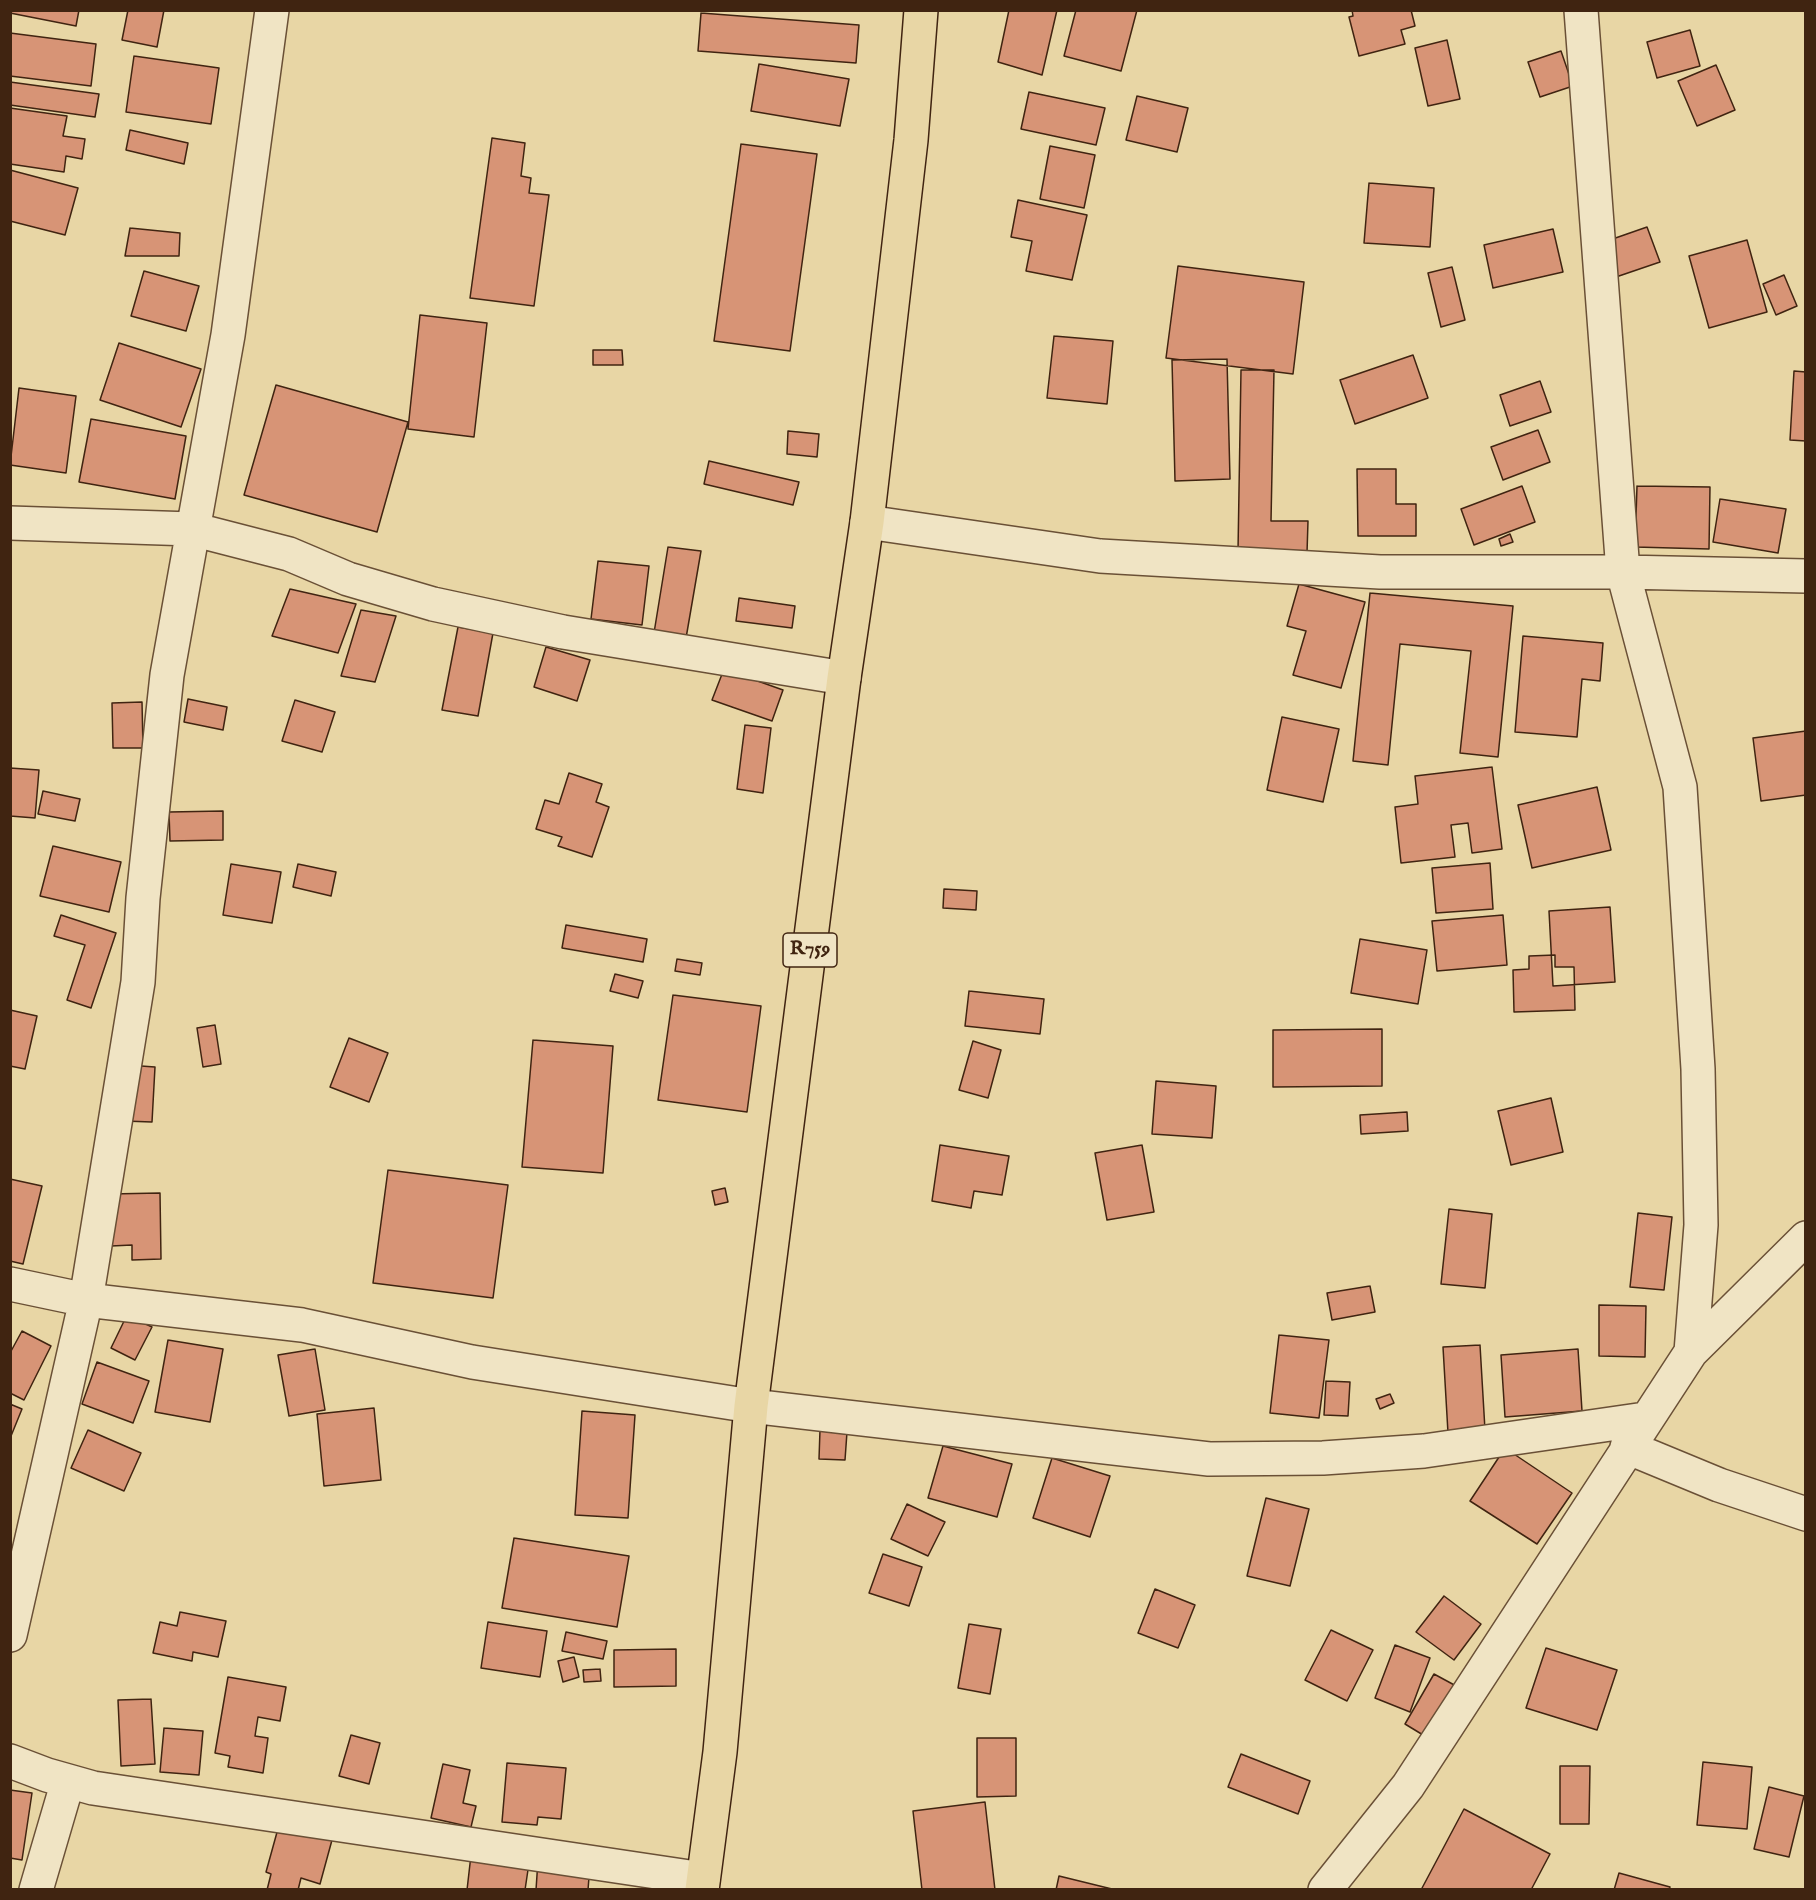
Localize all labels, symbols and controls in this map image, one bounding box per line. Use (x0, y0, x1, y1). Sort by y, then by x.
road number: R759 (783, 933, 837, 967)

